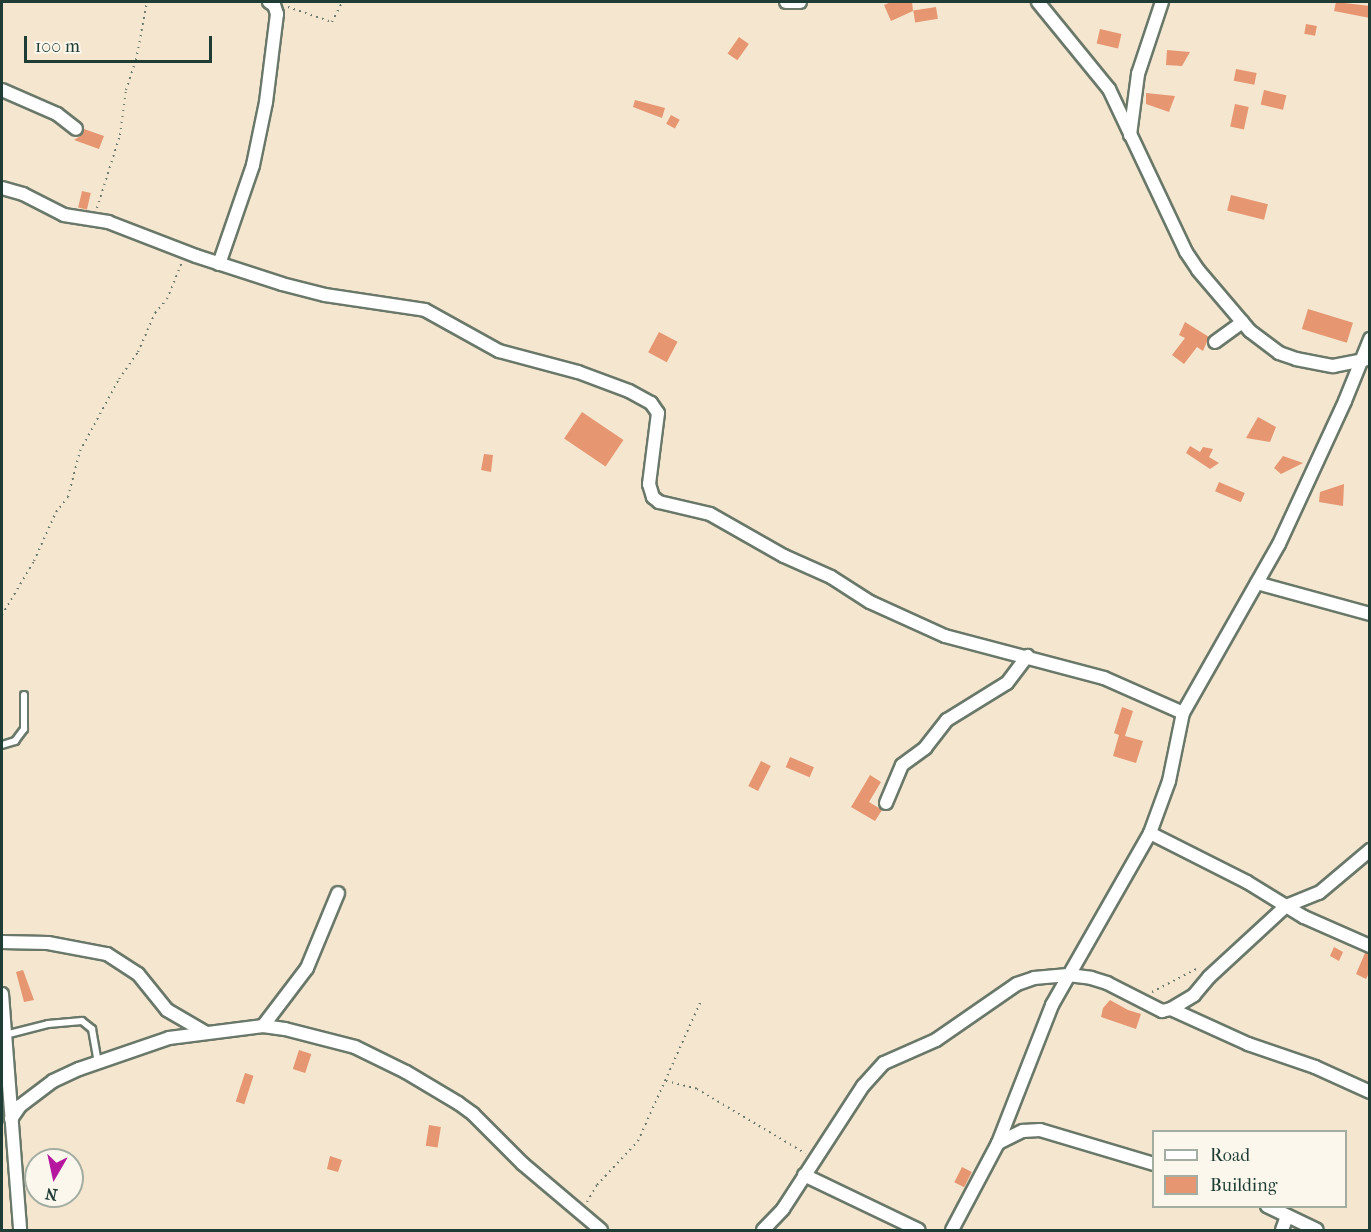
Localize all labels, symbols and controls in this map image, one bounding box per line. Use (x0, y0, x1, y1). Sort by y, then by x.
scale bar (27, 24, 214, 62)
text: 100 m (35, 36, 80, 57)
legend (1152, 1130, 1347, 1208)
text: Road (1210, 1145, 1250, 1166)
north arrow (24, 1148, 84, 1208)
text: Building (1210, 1175, 1277, 1196)
text: N (44, 1184, 59, 1205)

